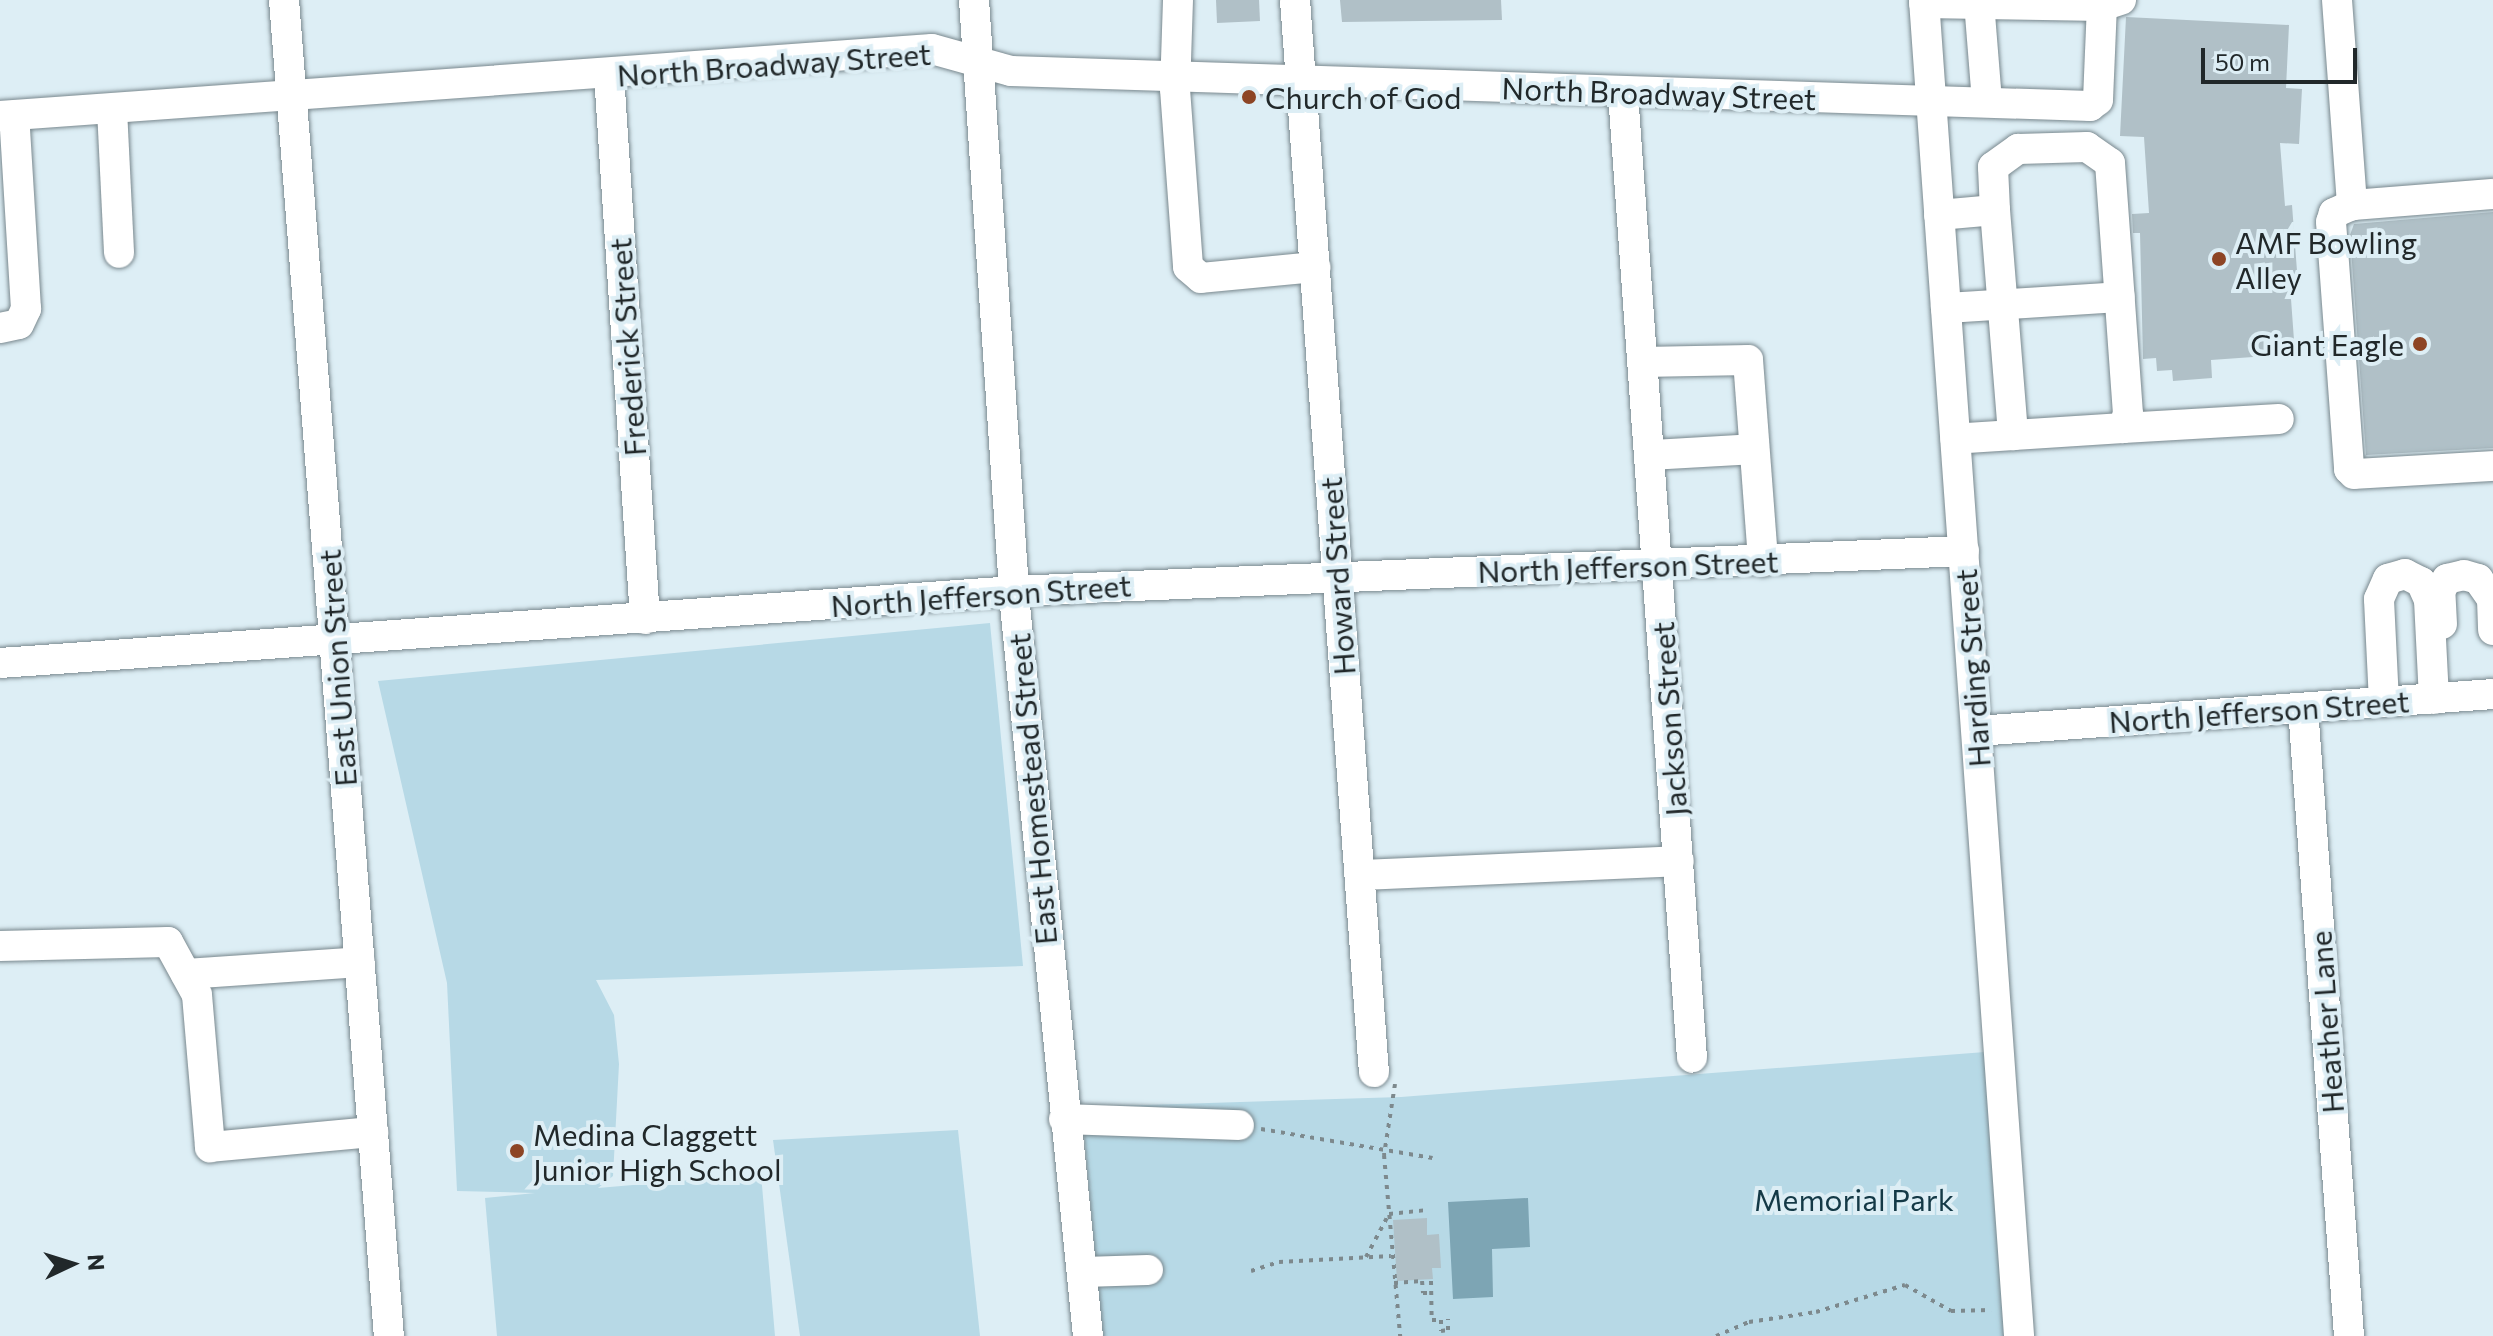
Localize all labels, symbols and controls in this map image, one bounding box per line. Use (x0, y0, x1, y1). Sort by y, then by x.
scale bar (2205, 32, 2361, 82)
street label: North Broadway Street (616, 35, 932, 93)
text: 50 m (2215, 47, 2270, 76)
street label: North Broadway Street (1501, 70, 1817, 116)
place label: Church of God (1265, 79, 1461, 115)
marker: Church of God (1240, 88, 1258, 106)
place label: AMF Bowling Alley (2235, 224, 2417, 294)
street label: Frederick Street (601, 237, 653, 457)
marker: AMF Bowling Alley (2210, 250, 2228, 268)
place label: Giant Eagle (2250, 326, 2404, 362)
marker: Giant Eagle (2411, 335, 2429, 353)
street label: Howard Street (1312, 476, 1362, 676)
street label: North Jefferson Street (1477, 543, 1779, 589)
street label: East Union Street (311, 548, 363, 788)
street label: North Jefferson Street (830, 567, 1132, 623)
street label: Harding Street (1947, 568, 1997, 768)
street label: Jackson Street (1644, 621, 1694, 817)
street label: East Homestead Street (1000, 632, 1064, 946)
street label: North Jefferson Street (2108, 683, 2410, 739)
street label: Heather Lane (2302, 930, 2350, 1114)
place label: Medina Claggett Junior High School (533, 1116, 782, 1186)
marker: Medina Claggett Junior High School (508, 1142, 526, 1160)
park label: Memorial Park (1754, 1181, 1954, 1217)
north arrow (32, 1224, 112, 1304)
text: N (82, 1253, 110, 1271)

